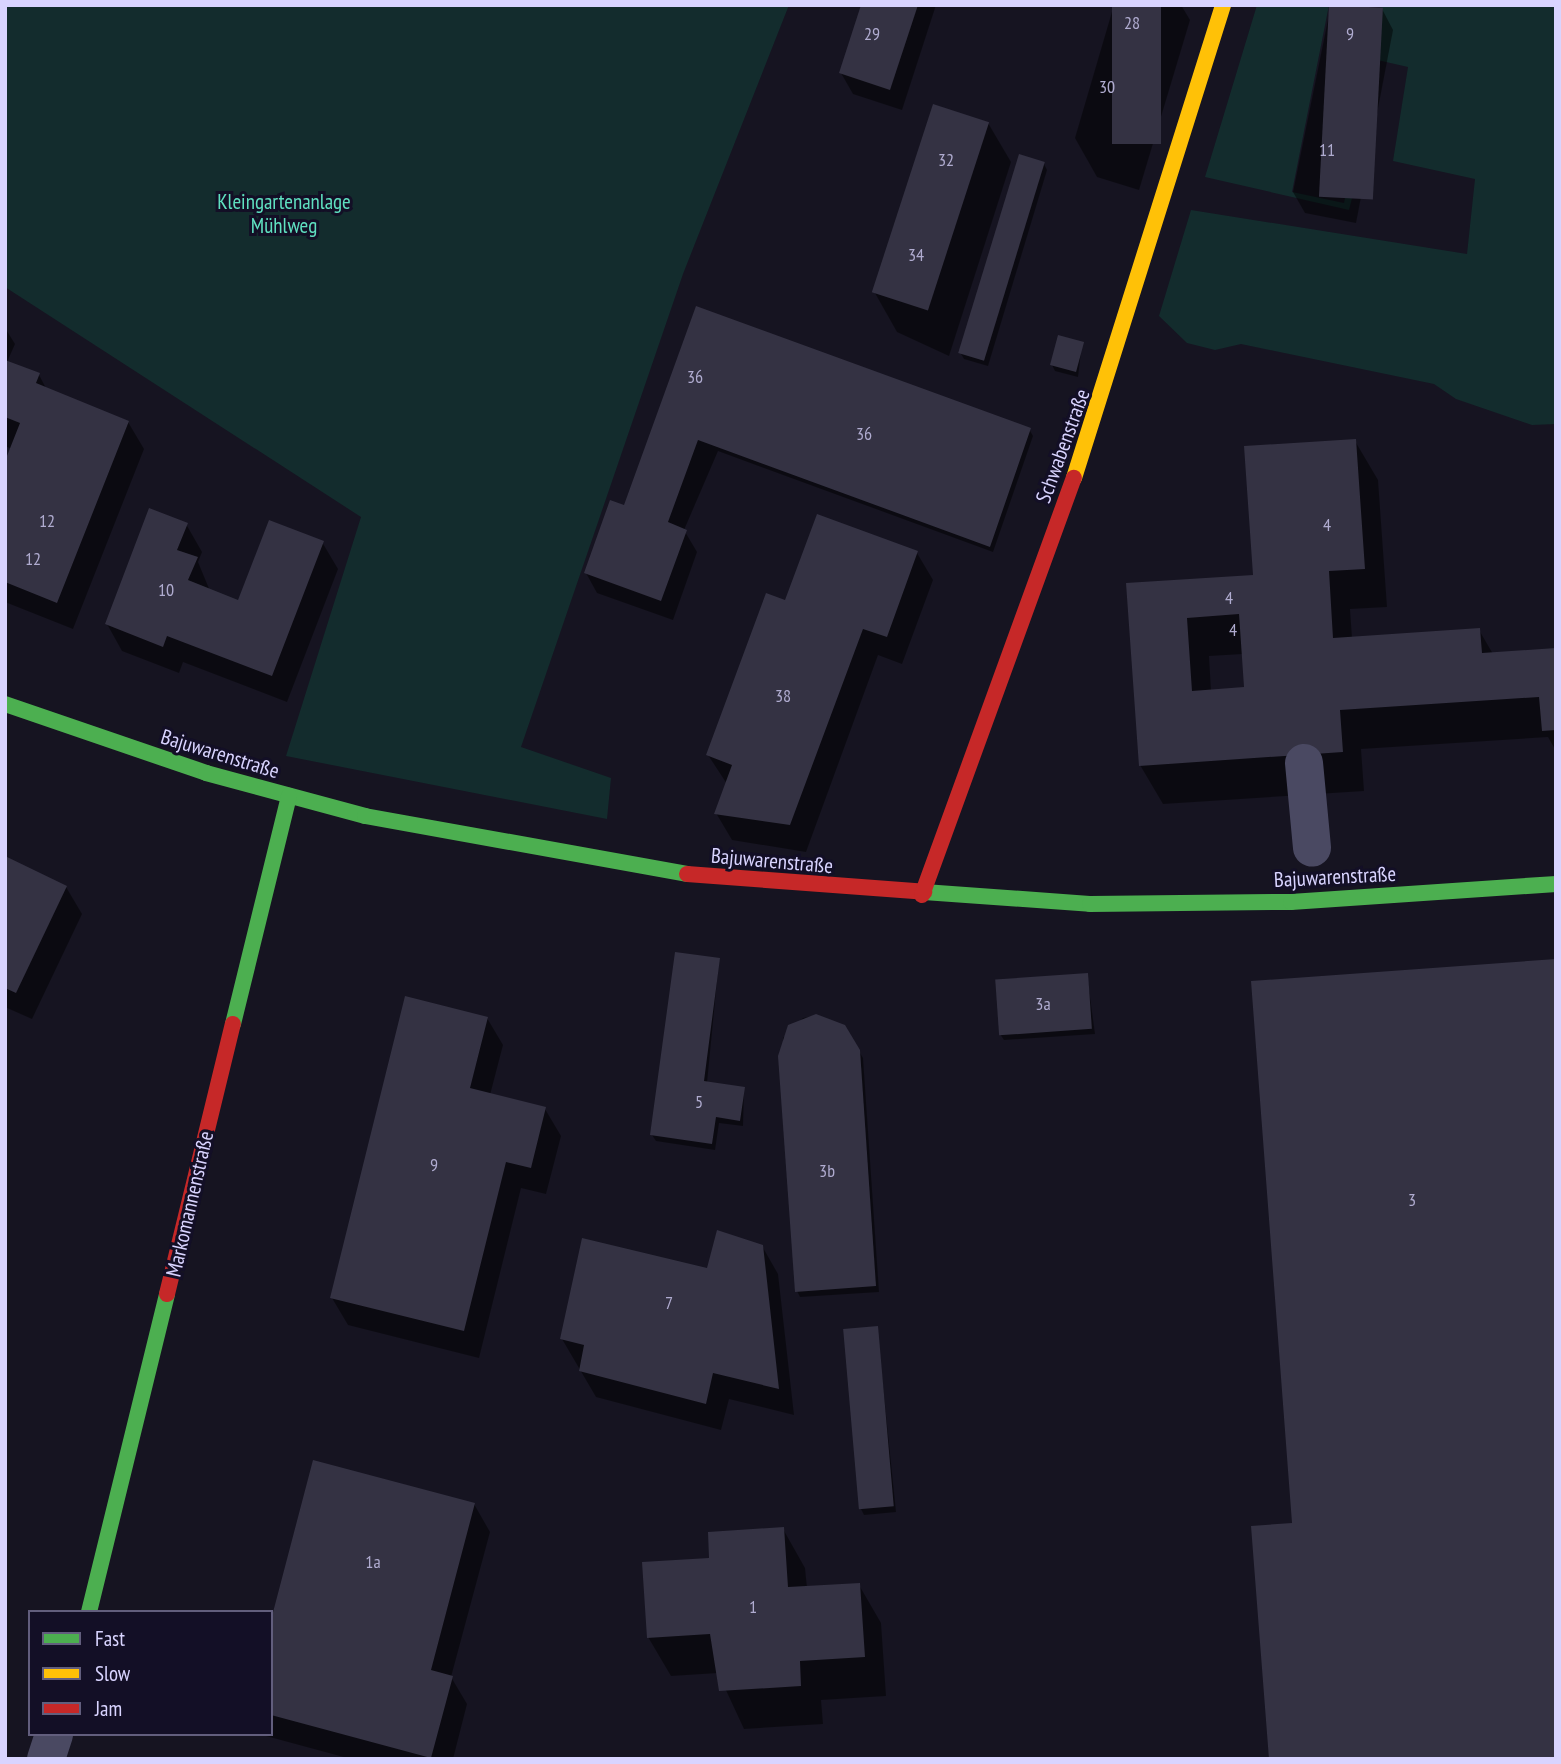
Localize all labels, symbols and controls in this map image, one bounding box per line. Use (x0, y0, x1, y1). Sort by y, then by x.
house number: 28 (1124, 12, 1140, 34)
house number: 29 (864, 23, 880, 45)
house number: 9 (1346, 23, 1354, 45)
house number: 30 (1099, 76, 1115, 98)
house number: 11 (1319, 139, 1335, 161)
house number: 32 (938, 149, 954, 171)
park label: Kleingartenanlage Mühlweg (217, 189, 351, 239)
house number: 34 (908, 244, 924, 266)
house number: 36 (687, 366, 703, 388)
street label: Schwabenstraße (1031, 386, 1095, 506)
house number: 36 (856, 423, 872, 445)
house number: 12 (39, 510, 55, 532)
house number: 4 (1323, 514, 1331, 536)
house number: 12 (25, 548, 41, 570)
house number: 10 (158, 579, 174, 601)
house number: 4 (1225, 587, 1233, 609)
house number: 4 (1229, 619, 1237, 641)
house number: 38 (775, 685, 791, 707)
street label: Bajuwarenstraße (158, 724, 282, 784)
street label: Bajuwarenstraße (710, 843, 834, 879)
street label: Bajuwarenstraße (1273, 861, 1397, 893)
house number: 3a (1035, 993, 1051, 1015)
house number: 5 (695, 1091, 703, 1113)
street label: Markomannenstraße (161, 1129, 219, 1279)
house number: 9 (430, 1154, 438, 1176)
house number: 3b (819, 1160, 835, 1182)
house number: 3 (1408, 1189, 1416, 1211)
house number: 7 (665, 1292, 673, 1314)
house number: 1a (365, 1551, 381, 1573)
house number: 1 (749, 1596, 757, 1618)
legend (28, 1610, 273, 1736)
text: Fast (95, 1625, 125, 1652)
text: Slow (95, 1660, 130, 1687)
text: Jam (95, 1695, 122, 1722)

